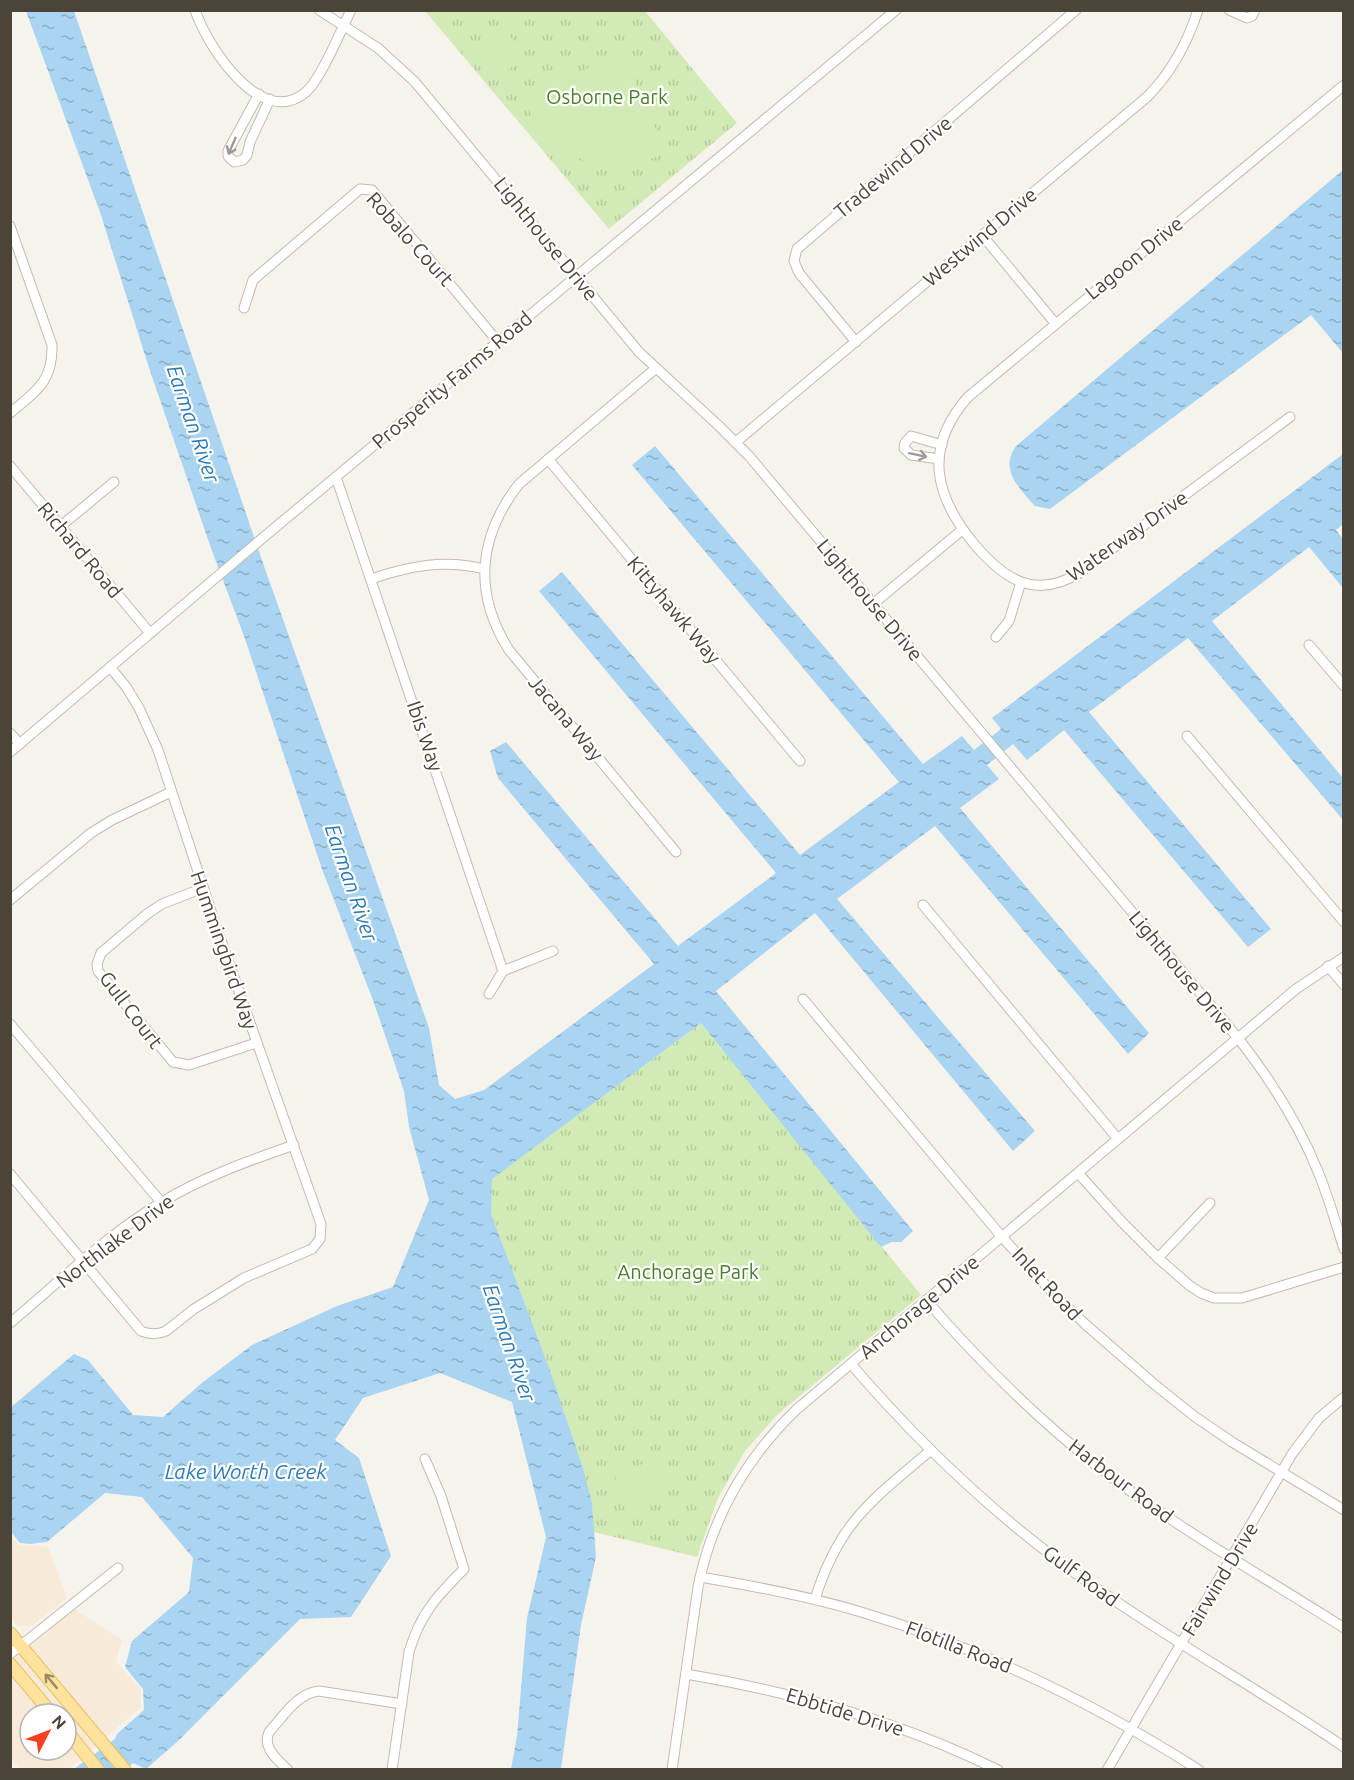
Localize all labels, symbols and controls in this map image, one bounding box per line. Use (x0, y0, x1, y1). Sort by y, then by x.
park label: Osborne Park (546, 85, 668, 108)
street label: Tradewind Drive (829, 111, 956, 222)
one-way arrow (226, 137, 237, 155)
street label: Lighthouse Drive (490, 172, 603, 305)
street label: Westwind Drive (918, 182, 1041, 291)
street label: Robalo Court (362, 187, 459, 290)
street label: Lagoon Drive (1080, 211, 1187, 304)
street label: Prosperity Farms Road (367, 306, 536, 453)
water label: Earman River (163, 362, 226, 487)
one-way arrow (908, 450, 927, 462)
street label: Waterway Drive (1062, 485, 1192, 586)
street label: Richard Road (34, 497, 127, 602)
street label: Lighthouse Drive (813, 534, 928, 665)
street label: Kittyhawk Way (623, 551, 726, 668)
street label: Jacana Way (524, 670, 609, 765)
street label: Ibis Way (403, 698, 448, 774)
water label: Earman River (321, 821, 384, 946)
street label: Hummingbird Way (187, 868, 262, 1032)
street label: Lighthouse Drive (1125, 906, 1240, 1037)
street label: Gull Court (95, 967, 168, 1053)
street label: Northlake Drive (51, 1189, 178, 1292)
street label: Inlet Road (1008, 1242, 1087, 1325)
street label: Anchorage Drive (854, 1250, 983, 1363)
park label: Anchorage Park (617, 1260, 759, 1283)
water label: Earman River (479, 1281, 542, 1406)
street label: Harbour Road (1065, 1434, 1178, 1527)
water label: Lake Worth Creek (165, 1459, 327, 1483)
street label: Fairwind Drive (1177, 1518, 1262, 1640)
street label: Gulf Road (1039, 1540, 1124, 1611)
street label: Flotilla Road (903, 1616, 1015, 1677)
one-way arrow (45, 1673, 58, 1689)
street label: Ebbtide Drive (783, 1683, 907, 1740)
north arrow (18, 1702, 78, 1762)
text: N (48, 1712, 70, 1732)

